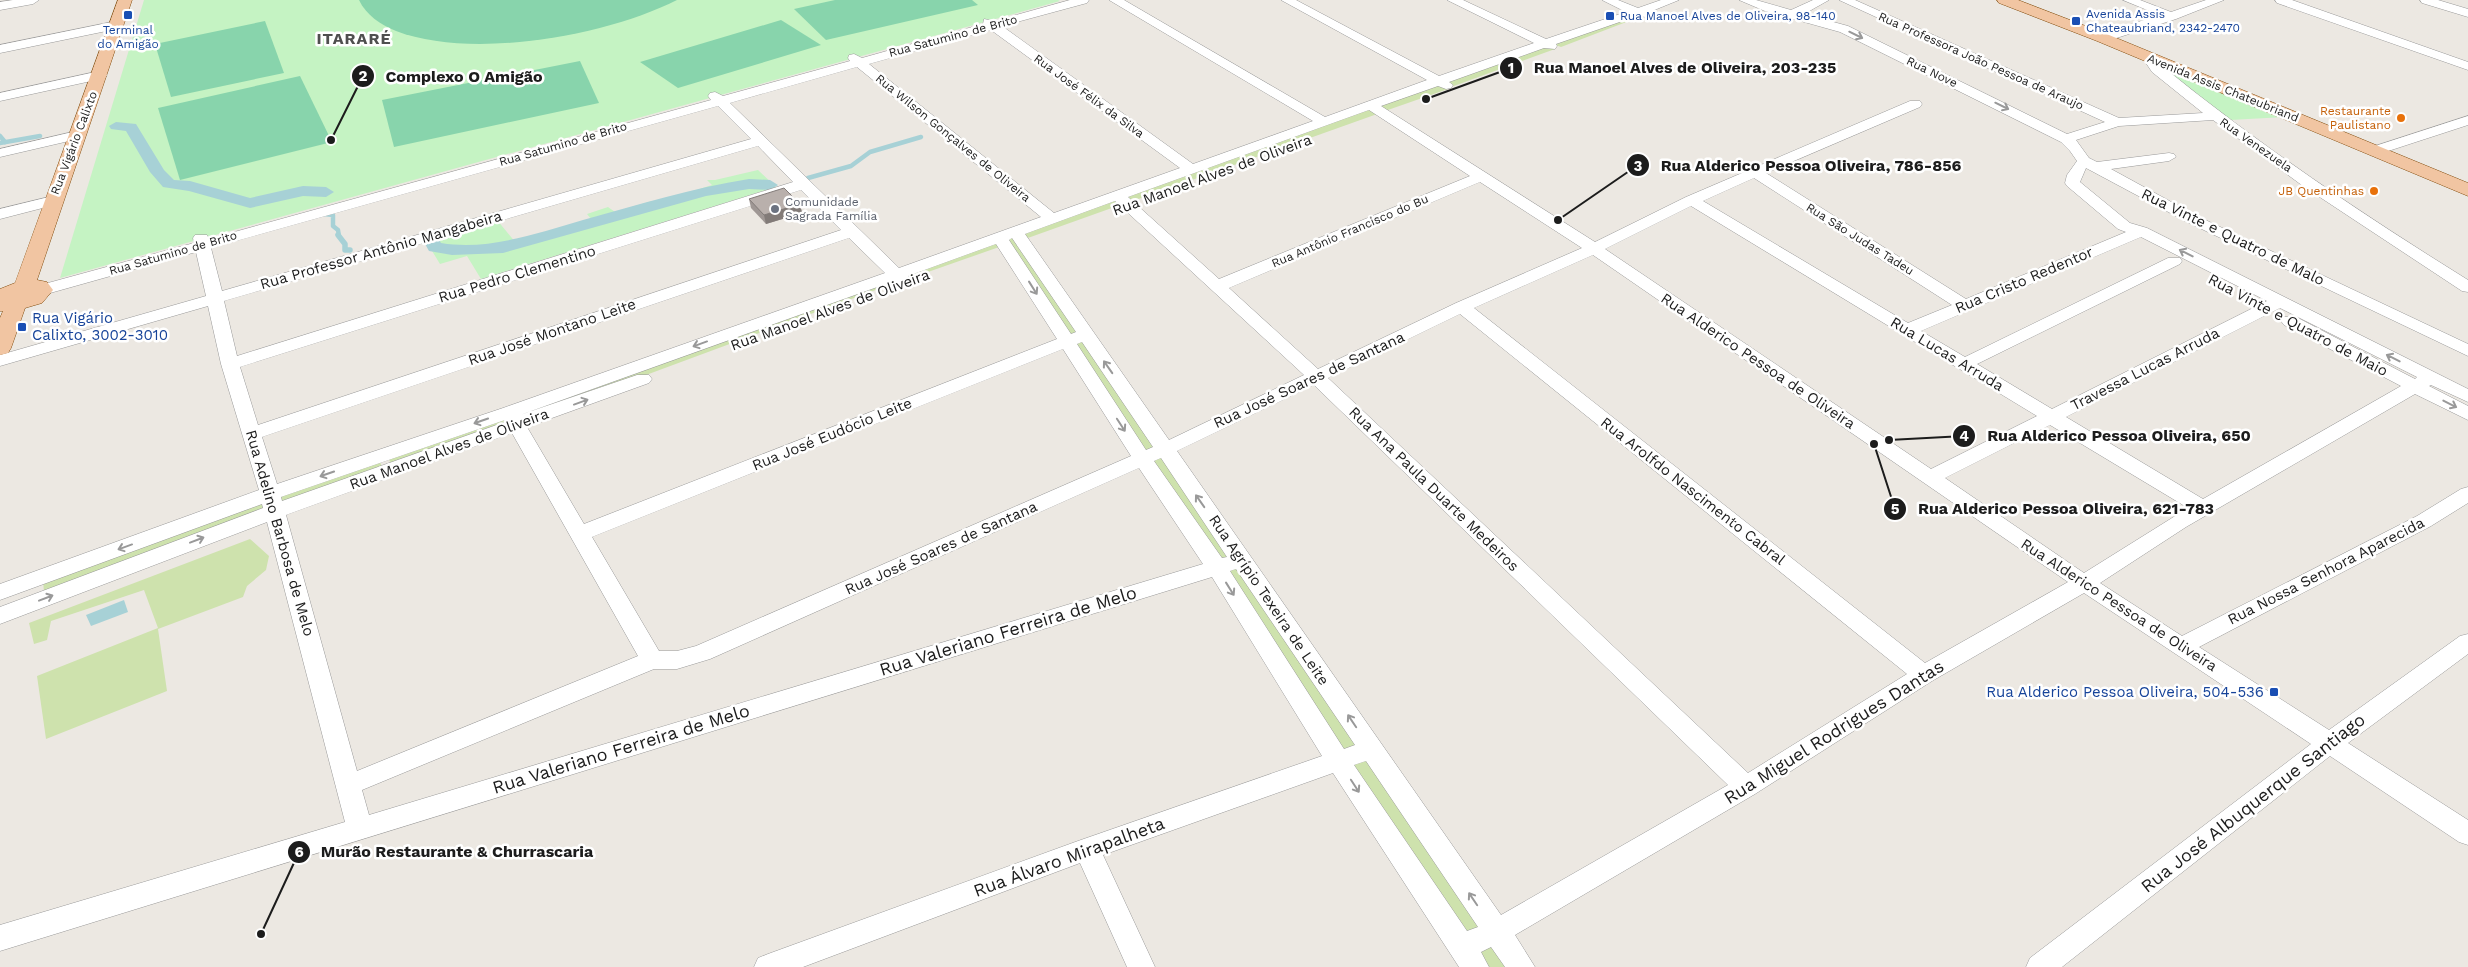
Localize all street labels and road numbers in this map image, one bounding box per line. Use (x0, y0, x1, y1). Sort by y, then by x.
street label: Rua Professora João Pessoa de Araujo (1876, 9, 2086, 113)
street label: Rua Satumino de Brito (887, 12, 1019, 60)
street label: Rua José Félix da Silva (1031, 51, 1147, 141)
street label: Avenida Assis Chateubriand (2145, 51, 2301, 125)
street label: Rua Nove (1904, 54, 1960, 90)
street label: Rua Wilson Gonçalves de Oliveira (873, 71, 1033, 205)
street label: Rua Vigário Calixto (48, 89, 100, 197)
street label: Rua Venezuela (2217, 115, 2295, 175)
street label: Rua Satumino de Brito (497, 119, 629, 169)
street label: Rua Manoel Alves de Oliveira (1110, 130, 1314, 219)
street label: Rua Vinte e Quatro de Malo (2139, 185, 2327, 289)
street label: Rua Antônio Francisco do Bu (1270, 192, 1430, 270)
street label: Rua São Judas Tadeu (1804, 200, 1916, 278)
street label: Rua Professor Antônio Mangabeira (258, 207, 505, 293)
street label: Rua Satumino de Brito (107, 228, 239, 278)
street label: Rua Pedro Clementino (436, 241, 598, 307)
street label: Rua Cristo Redentor (1952, 243, 2096, 317)
street label: Rua Manoel Alves de Oliveira (728, 265, 932, 354)
street label: Rua Vinte e Quatro de Maio (2205, 270, 2391, 380)
street label: Rua Alderico Pessoa de Oliveira (1657, 289, 1859, 433)
street label: Rua José Montano Leite (466, 295, 638, 369)
street label: Rua Lucas Arruda (1887, 313, 2007, 395)
street label: Travessa Lucas Arruda (2068, 323, 2223, 414)
street label: Rua José Soares de Santana (1211, 328, 1408, 432)
street label: Rua José Eudócio Leite (749, 394, 915, 474)
street label: Rua Ana Paula Duarte Medeiros (1345, 403, 1523, 575)
street label: Rua Manoel Alves de Oliveira (347, 404, 551, 493)
street label: Rua Arolfdo Nascimento Cabral (1597, 413, 1789, 569)
street label: Rua Adelino Barbosa de Melo (242, 428, 318, 638)
street label: Rua José Soares de Santana (842, 497, 1040, 599)
street label: Rua Agrípio Texeira de Leite (1205, 511, 1333, 689)
street label: Rua Nossa Senhora Aparecida (2225, 513, 2428, 629)
street label: Rua Alderico Pessoa de Oliveira (2017, 535, 2221, 676)
street label: Rua Valeriano Ferreira de Melo (877, 581, 1139, 680)
street label: Rua Miguel Rodrigues Dantas (1720, 655, 1947, 808)
street label: Rua Valeriano Ferreira de Melo (490, 699, 752, 798)
street label: Rua José Albuquerque Santiago (2137, 709, 2369, 897)
street label: Rua Álvaro Mirapalheta (970, 812, 1167, 901)

